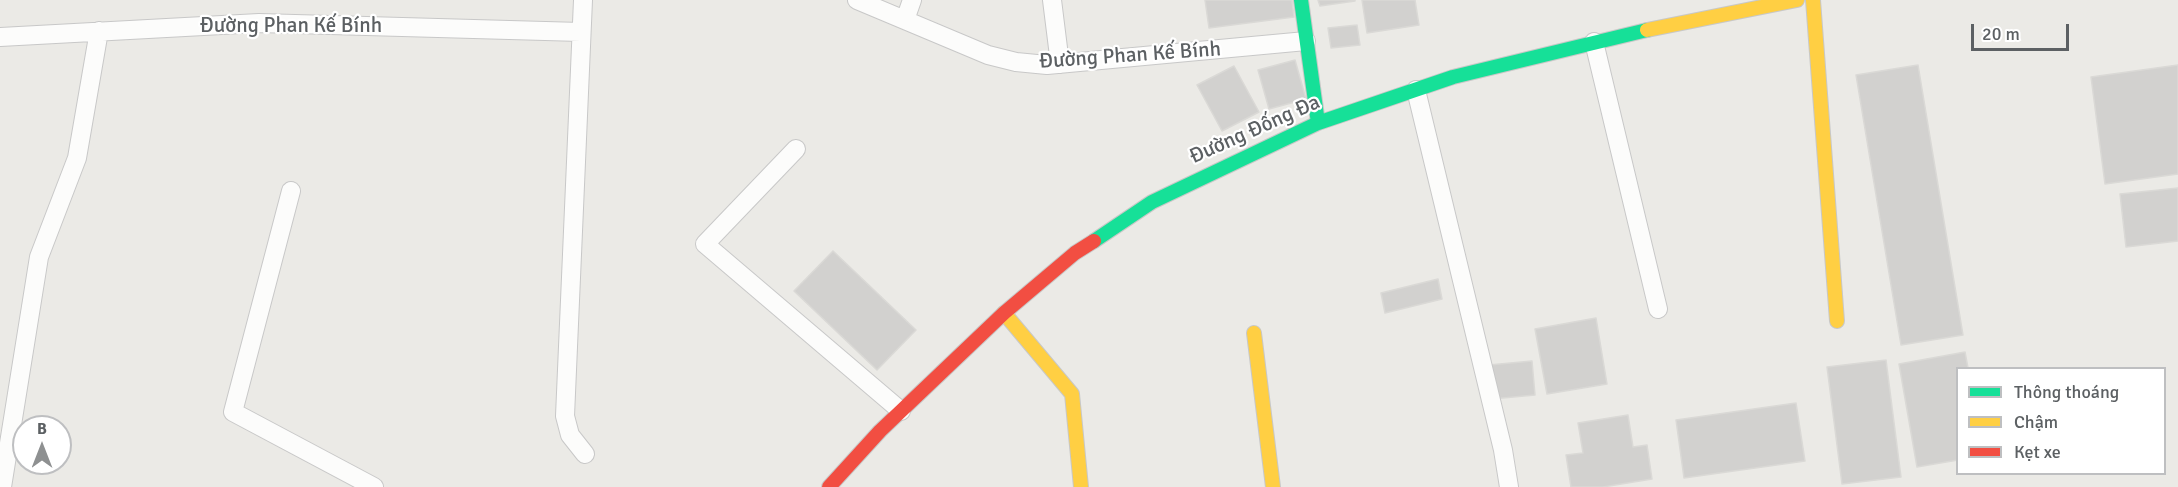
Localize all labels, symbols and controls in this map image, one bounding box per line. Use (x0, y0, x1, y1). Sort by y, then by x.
scale bar (1974, 12, 2072, 50)
street label: Đường Phan Kế Bính (200, 13, 382, 39)
text: 20 m (1982, 23, 2020, 45)
street label: Đường Phan Kế Bính (1038, 37, 1222, 75)
street label: Đường Đống Đa (1186, 90, 1324, 170)
legend (1956, 367, 2166, 475)
text: Thông thoáng (2014, 381, 2119, 403)
text: Chậm (2014, 411, 2058, 433)
north arrow (12, 415, 72, 475)
text: B (37, 419, 47, 439)
text: Kẹt xe (2014, 441, 2061, 463)

